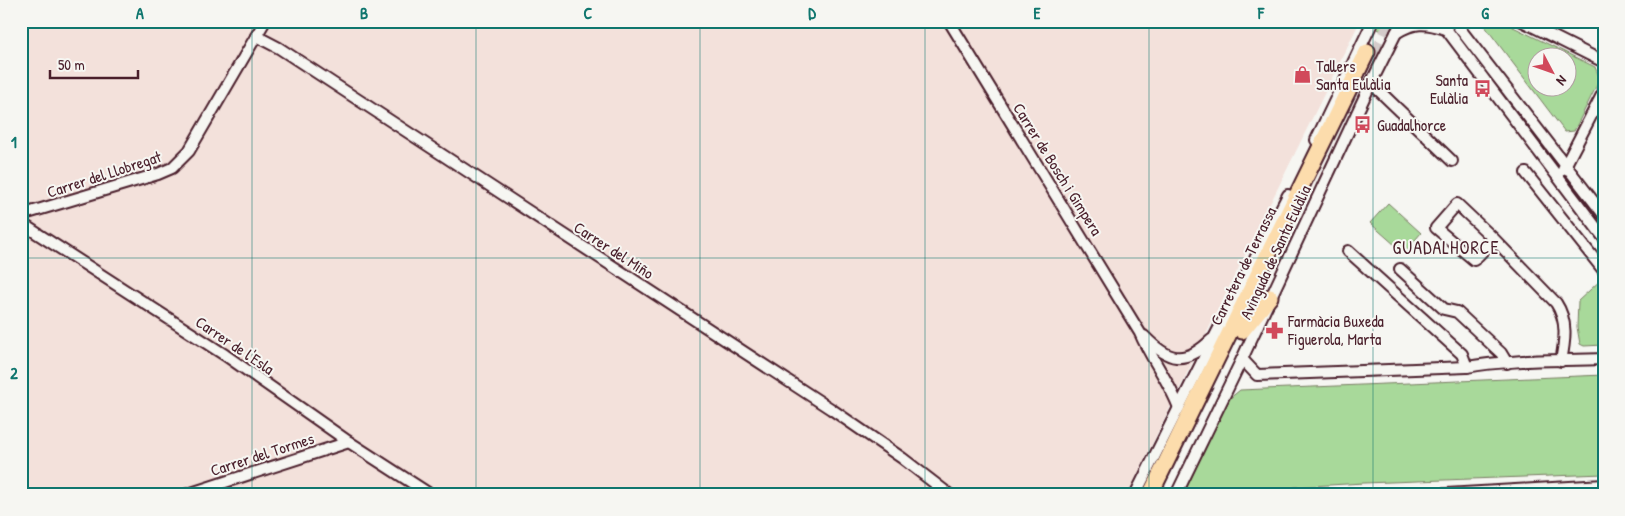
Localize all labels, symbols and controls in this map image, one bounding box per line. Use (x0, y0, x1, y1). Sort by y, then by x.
text: A (136, 2, 144, 24)
text: B (360, 2, 368, 24)
text: C (584, 2, 593, 24)
text: D (808, 2, 816, 24)
text: E (1033, 2, 1041, 24)
text: F (1257, 2, 1265, 24)
text: G (1481, 2, 1489, 24)
scale bar (50, 48, 138, 80)
north arrow (1528, 48, 1578, 98)
text: 50 m (58, 54, 85, 75)
place label: Tallers Santa Eulàlia (1316, 55, 1390, 95)
shop icon: Tallers Santa Eulàlia (1292, 65, 1312, 85)
place label: Santa Eulàlia (1430, 69, 1468, 109)
text: N (1552, 72, 1572, 90)
bus stop icon: Santa Eulàlia (1472, 79, 1492, 99)
street label: Carrer de Bosch i Gimpera (1008, 99, 1108, 239)
place label: Guadalhorce (1377, 114, 1447, 136)
bus stop icon: Guadalhorce (1353, 115, 1373, 135)
text: 1 (11, 131, 17, 153)
street label: Carrer del Llobregat (44, 145, 164, 203)
street label: Avinguda de Santa Eulàlia (1234, 181, 1316, 323)
street label: Carretera de Terrassa (1205, 203, 1281, 329)
street label: Carrer del Miño (570, 216, 659, 284)
district label: GUADALHORCE (1393, 235, 1499, 260)
place label: Farmàcia Buxeda Figuerola, Marta (1287, 310, 1384, 350)
street label: Carrer de l'Esla (191, 311, 279, 379)
pharmacy icon: Farmàcia Buxeda Figuerola, Marta (1264, 320, 1284, 340)
text: 2 (10, 362, 18, 384)
street label: Carrer del Tormes (207, 427, 317, 481)

